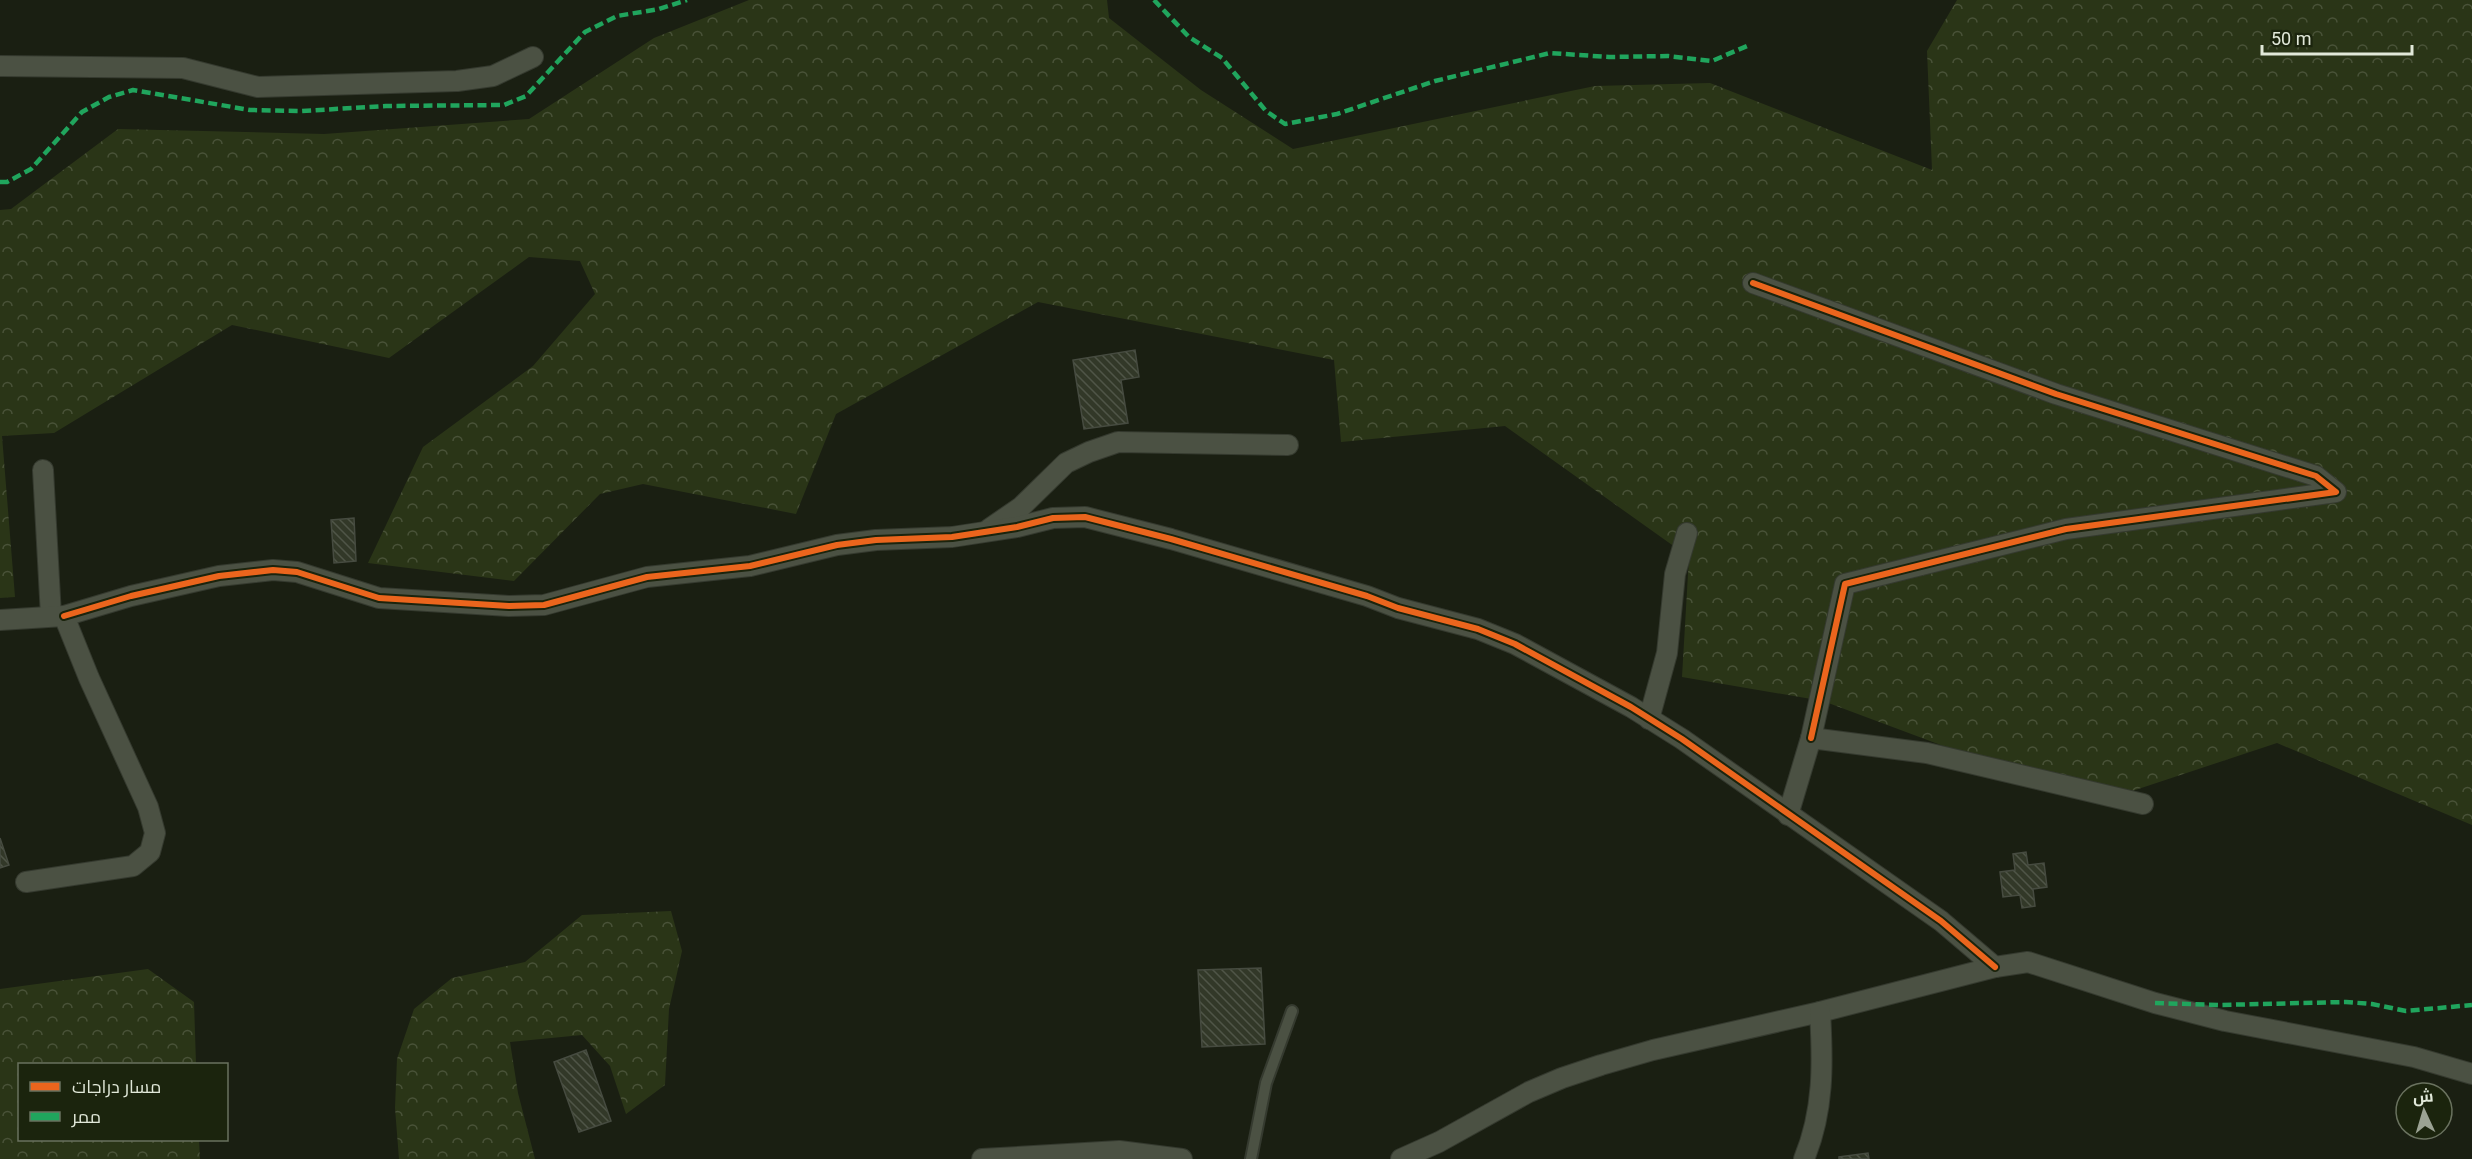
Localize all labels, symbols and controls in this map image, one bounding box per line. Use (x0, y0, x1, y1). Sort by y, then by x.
scale bar (2262, 18, 2412, 56)
text: 50 m (2271, 28, 2311, 49)
legend (18, 1063, 228, 1141)
text: مسار دراجات (72, 1076, 161, 1098)
north arrow (2394, 1081, 2454, 1141)
text: ش (2412, 1086, 2434, 1107)
text: ممر (71, 1106, 101, 1128)

